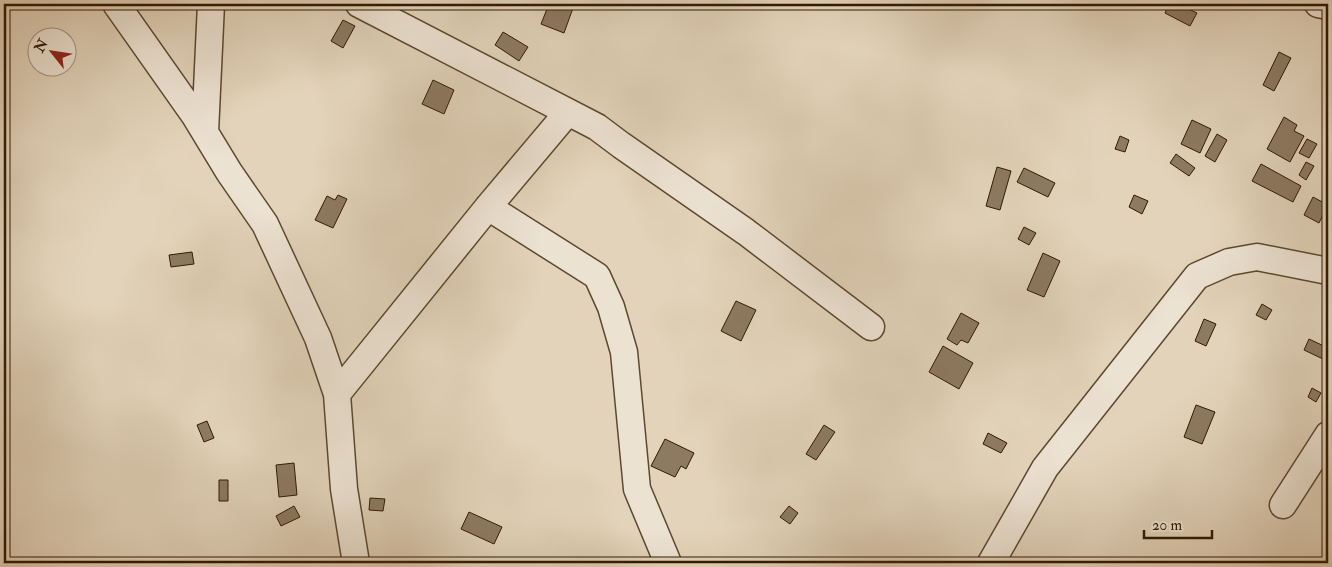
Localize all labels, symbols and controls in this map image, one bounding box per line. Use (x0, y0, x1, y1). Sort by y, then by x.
north arrow (28, 28, 78, 78)
text: N (30, 36, 52, 56)
scale bar (1144, 507, 1212, 539)
text: 20 m (1152, 516, 1182, 535)

